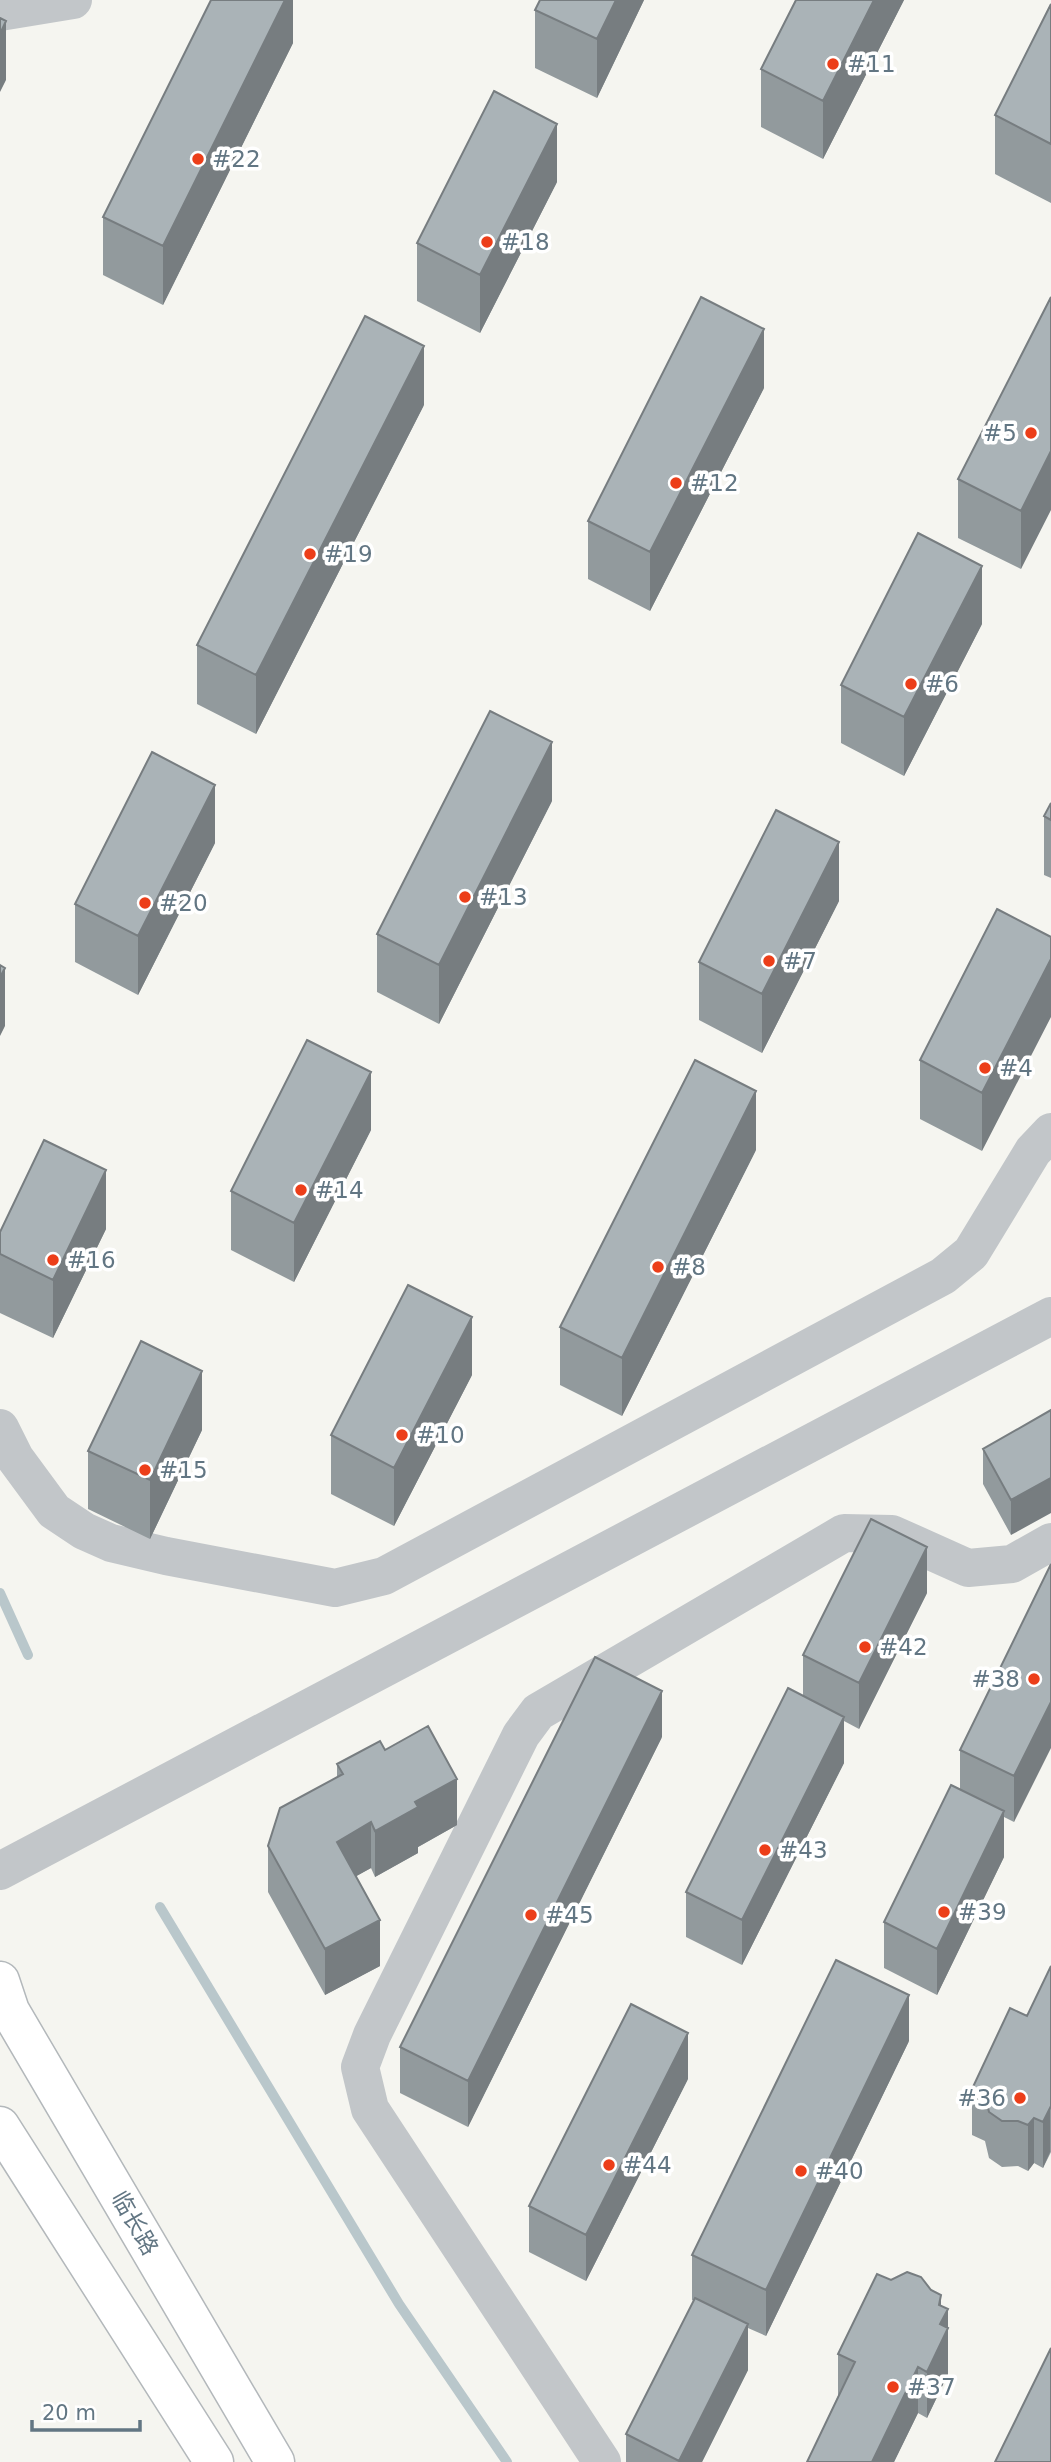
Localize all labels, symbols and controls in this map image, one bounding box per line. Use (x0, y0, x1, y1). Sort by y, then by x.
place label: #11 (847, 51, 896, 77)
marker: #11 (825, 56, 841, 72)
place label: #22 (212, 146, 261, 172)
marker: #22 (190, 151, 206, 167)
place label: #18 (501, 229, 550, 255)
marker: #18 (479, 234, 495, 250)
place label: #5 (983, 420, 1017, 446)
marker: #5 (1023, 425, 1039, 441)
place label: #12 (690, 470, 739, 496)
marker: #12 (668, 475, 684, 491)
place label: #19 (324, 541, 373, 567)
marker: #19 (302, 546, 318, 562)
place label: #6 (925, 671, 959, 697)
marker: #6 (903, 676, 919, 692)
place label: #13 (479, 884, 528, 910)
marker: #13 (457, 889, 473, 905)
place label: #20 (159, 890, 208, 916)
marker: #20 (137, 895, 153, 911)
place label: #7 (783, 948, 817, 974)
marker: #7 (761, 953, 777, 969)
place label: #4 (999, 1055, 1033, 1081)
marker: #4 (977, 1060, 993, 1076)
place label: #14 (315, 1177, 364, 1203)
marker: #14 (293, 1182, 309, 1198)
place label: #16 (67, 1247, 116, 1273)
marker: #16 (45, 1252, 61, 1268)
place label: #8 (672, 1254, 706, 1280)
marker: #8 (650, 1259, 666, 1275)
place label: #10 (416, 1422, 465, 1448)
marker: #10 (394, 1427, 410, 1443)
place label: #15 (159, 1457, 208, 1483)
marker: #15 (137, 1462, 153, 1478)
place label: #42 (879, 1634, 928, 1660)
marker: #42 (857, 1639, 873, 1655)
place label: #38 (971, 1666, 1020, 1692)
marker: #38 (1026, 1671, 1042, 1687)
place label: #43 (779, 1837, 828, 1863)
marker: #43 (757, 1842, 773, 1858)
place label: #39 (958, 1899, 1007, 1925)
place label: #45 (545, 1902, 594, 1928)
marker: #39 (936, 1904, 952, 1920)
marker: #45 (523, 1907, 539, 1923)
place label: #36 (957, 2085, 1006, 2111)
marker: #36 (1012, 2090, 1028, 2106)
place label: #44 (623, 2152, 672, 2178)
marker: #44 (601, 2157, 617, 2173)
place label: #40 (815, 2158, 864, 2184)
marker: #40 (793, 2163, 809, 2179)
street label: 临长路 (106, 2187, 164, 2259)
place label: #37 (907, 2374, 956, 2400)
marker: #37 (885, 2379, 901, 2395)
scale bar (32, 2388, 140, 2432)
text: 20 m (42, 2401, 96, 2425)

